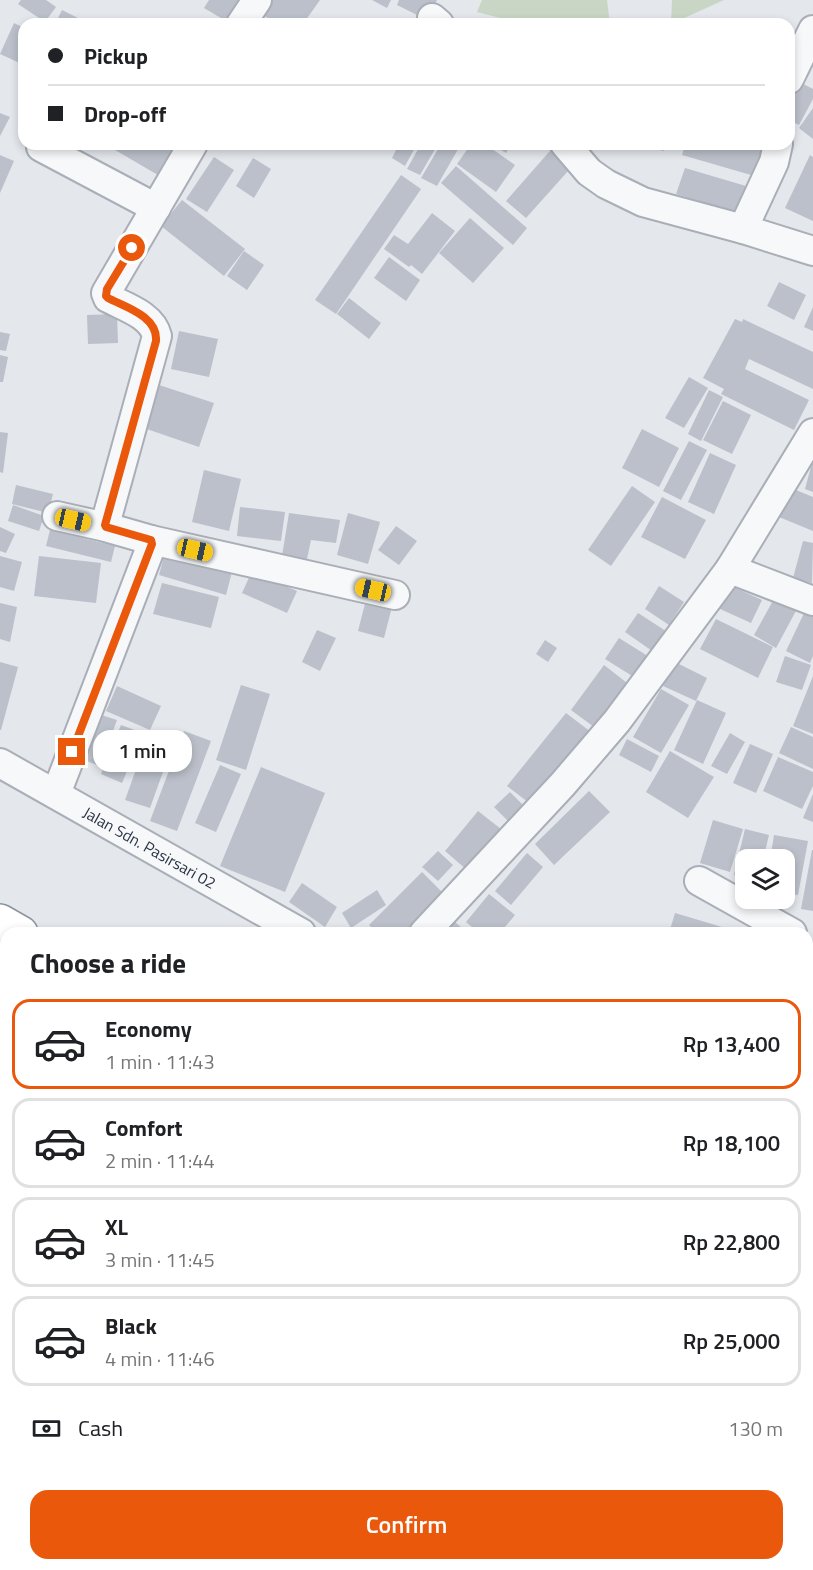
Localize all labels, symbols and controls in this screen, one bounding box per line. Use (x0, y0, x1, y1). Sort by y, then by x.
text: Pickup (84, 39, 148, 73)
text: Drop-off (84, 97, 166, 131)
route start (118, 234, 145, 261)
car (53, 507, 93, 533)
car (175, 537, 215, 563)
car (353, 577, 393, 603)
callout: 1 min (93, 731, 192, 773)
text: 1 min (118, 735, 167, 766)
route end (58, 738, 85, 765)
street label: Jalan Sdn. Pasirsari 02 (79, 800, 221, 895)
map controls (735, 849, 795, 909)
button: layers (735, 849, 795, 909)
text: Choose a ride (30, 942, 186, 983)
text: Economy (105, 1012, 192, 1046)
icon: car (33, 1017, 87, 1071)
text: Rp 13,400 (683, 1027, 780, 1061)
text: 1 min · 11:43 (105, 1046, 215, 1077)
text: Comfort (105, 1111, 183, 1145)
icon: car (33, 1116, 87, 1170)
text: Rp 18,100 (683, 1126, 780, 1160)
text: 2 min · 11:44 (105, 1145, 215, 1176)
text: XL (105, 1210, 128, 1244)
icon: car (33, 1215, 87, 1269)
text: Rp 22,800 (683, 1225, 780, 1259)
text: 3 min · 11:45 (105, 1244, 215, 1275)
text: Black (105, 1309, 157, 1343)
icon: car (33, 1314, 87, 1368)
text: Rp 25,000 (683, 1324, 780, 1358)
text: 4 min · 11:46 (105, 1343, 215, 1374)
text: Cash (78, 1411, 123, 1445)
icon: cash (30, 1412, 63, 1445)
text: 130 m (728, 1413, 783, 1444)
button: Confirm (30, 1490, 783, 1559)

